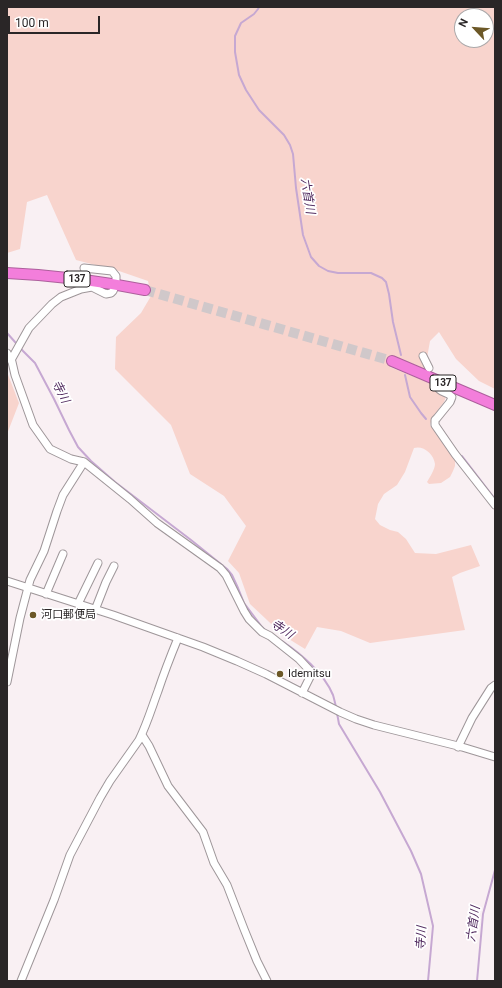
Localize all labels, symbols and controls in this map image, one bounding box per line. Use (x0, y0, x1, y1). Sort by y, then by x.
scale bar (10, 8, 102, 34)
north arrow (454, 8, 494, 48)
text: 100 m (15, 16, 49, 30)
text: N (456, 17, 471, 29)
water label: 六首川 (297, 177, 317, 215)
road number: 137 (64, 271, 90, 287)
road number: 137 (430, 375, 456, 391)
water label: 寺川 (48, 378, 72, 406)
place label: 河口郵便局 (41, 608, 96, 622)
marker: 河口郵便局 (28, 610, 38, 620)
water label: 寺川 (268, 617, 296, 643)
place label: Idemitsu (288, 667, 331, 681)
marker: Idemitsu (275, 669, 285, 679)
water label: 六首川 (464, 905, 484, 943)
water label: 寺川 (414, 926, 430, 950)

